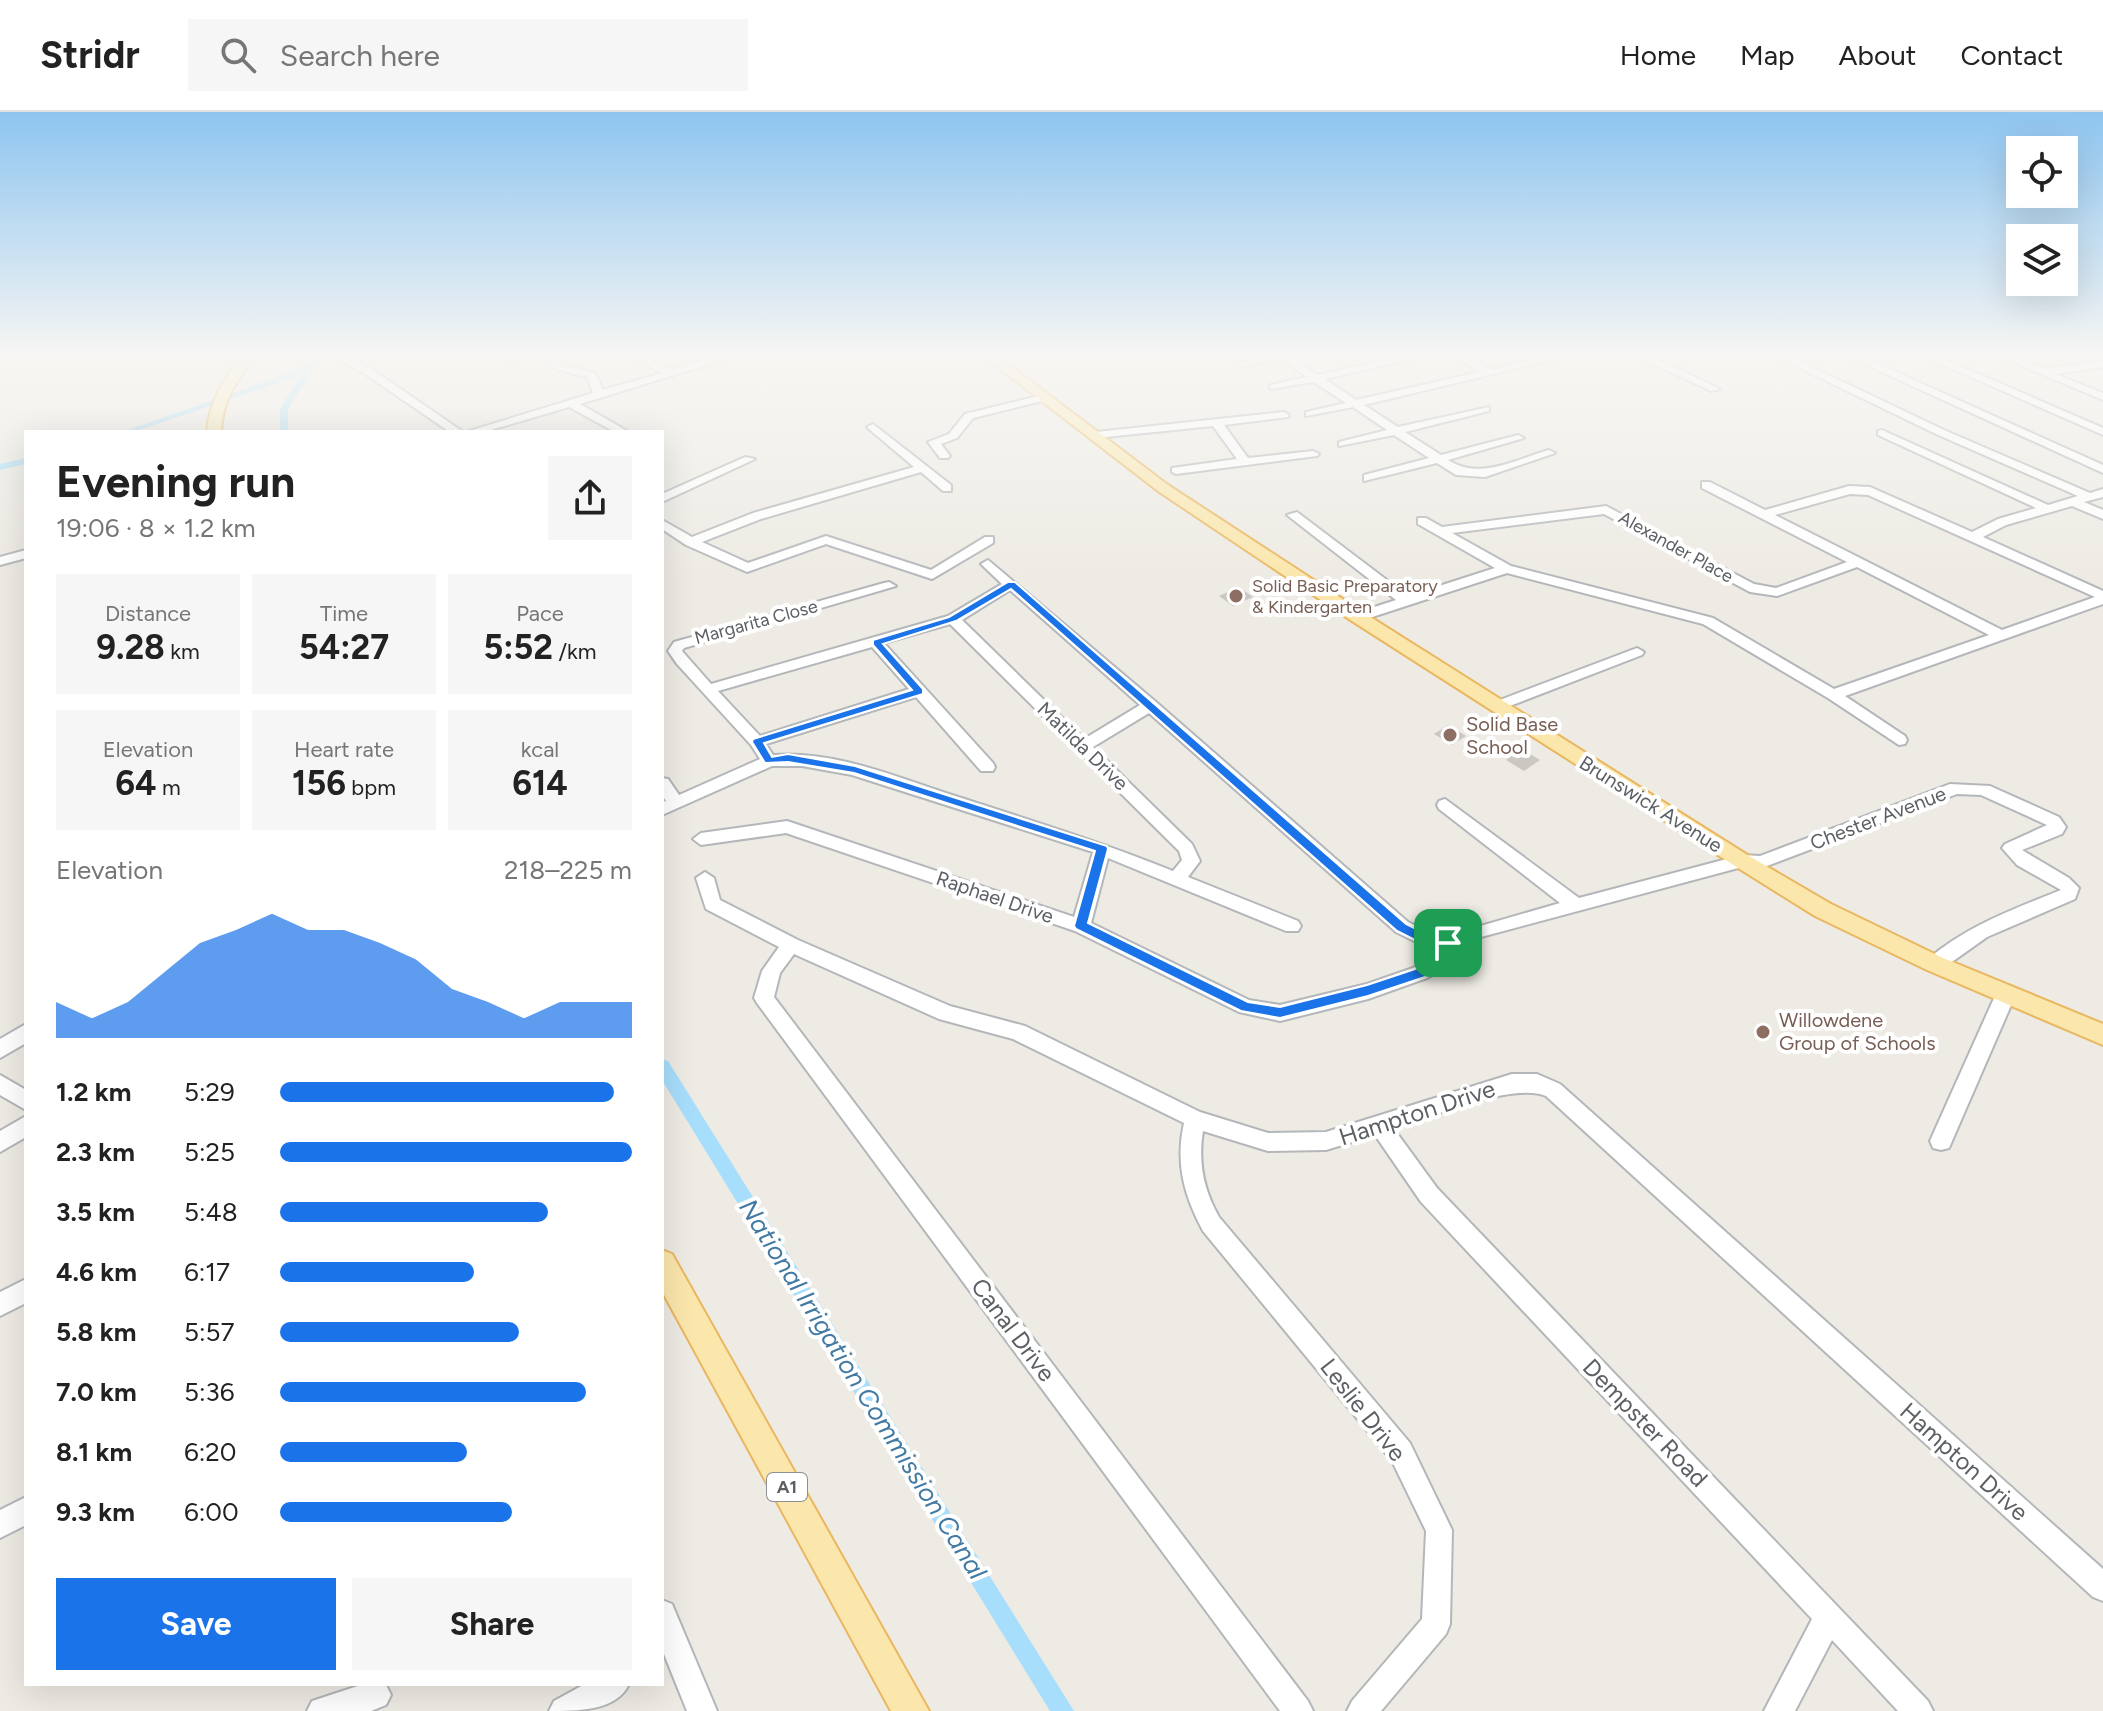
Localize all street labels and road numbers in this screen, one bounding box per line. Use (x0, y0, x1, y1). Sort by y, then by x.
street label: Alexander Place (1615, 506, 1737, 588)
street label: Margarita Close (692, 595, 820, 649)
street label: Matilda Drive (1033, 697, 1133, 795)
street label: Brunswick Avenue (1575, 750, 1727, 858)
street label: Chester Avenue (1807, 781, 1949, 855)
street label: Raphael Drive (933, 866, 1057, 928)
street label: Hampton Drive (1335, 1074, 1499, 1151)
street label: Canal Drive (965, 1272, 1062, 1387)
street label: Leslie Drive (1314, 1353, 1412, 1467)
street label: Dempster Road (1577, 1353, 1714, 1493)
street label: Hampton Drive (1894, 1396, 2034, 1527)
road number: A1 (767, 1473, 807, 1501)

